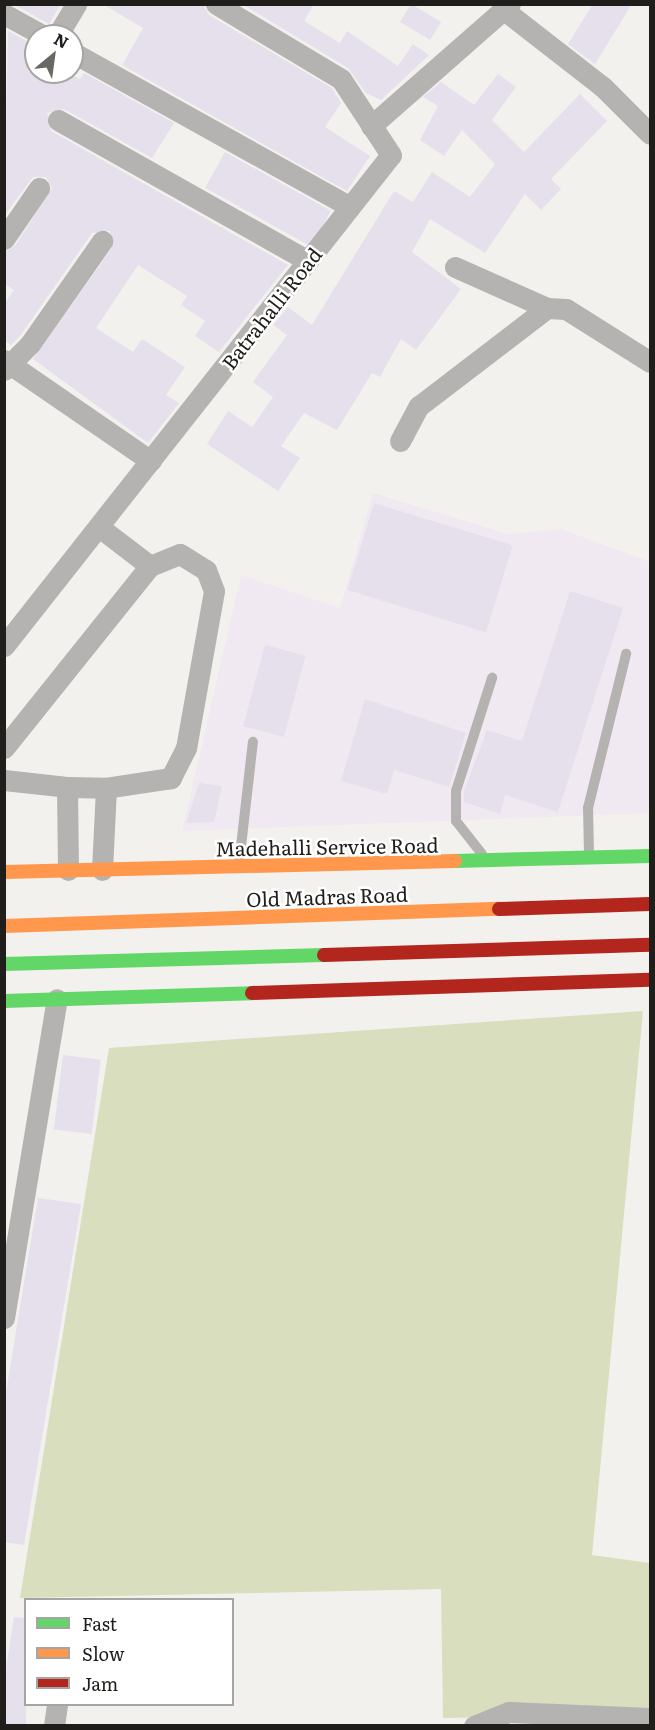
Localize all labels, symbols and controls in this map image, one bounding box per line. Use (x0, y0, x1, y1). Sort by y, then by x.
north arrow (24, 24, 84, 84)
text: N (50, 26, 73, 54)
street label: Batrahalli Road (216, 242, 326, 374)
street label: Madehalli Service Road (215, 832, 439, 860)
street label: Old Madras Road (246, 881, 408, 911)
legend (24, 1598, 234, 1706)
text: Fast (82, 1610, 117, 1637)
text: Slow (82, 1640, 124, 1667)
text: Jam (82, 1670, 118, 1697)

